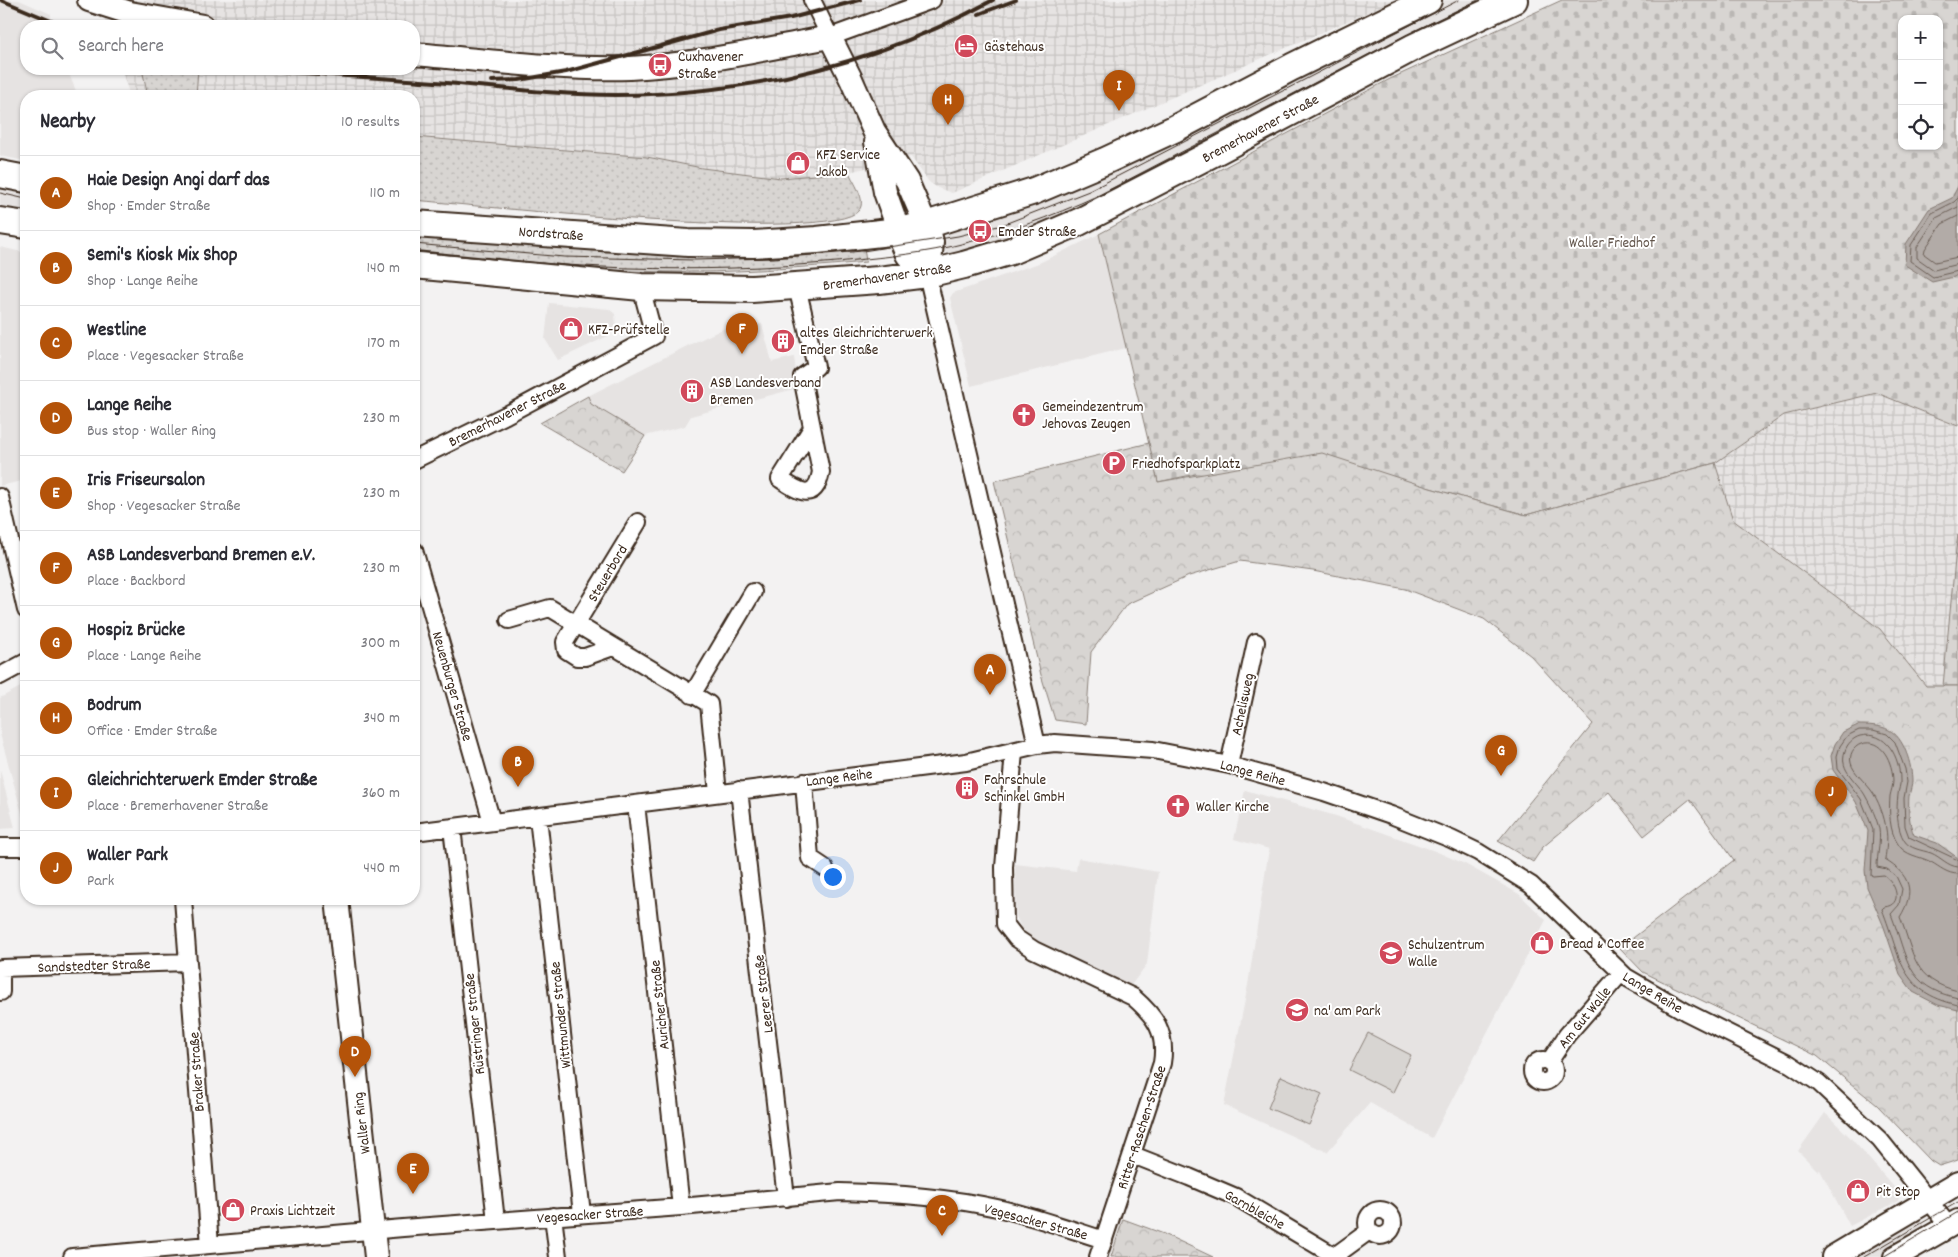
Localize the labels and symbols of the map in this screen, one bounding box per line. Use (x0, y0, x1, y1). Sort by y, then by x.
hotel icon: Gästehaus (953, 33, 979, 59)
place label: Gästehaus (984, 37, 1044, 59)
place label: Cuxhavener Straße (678, 47, 744, 86)
bus stop icon: Cuxhavener Straße (647, 52, 673, 78)
pin: I (1103, 70, 1135, 111)
pin: H (932, 84, 964, 125)
street label: Bremerhavener Straße (1199, 89, 1324, 170)
place label: KFZ Service Jakob (816, 145, 880, 184)
shop icon: KFZ Service Jakob (785, 150, 811, 176)
bus stop icon: Emder Straße (967, 218, 993, 244)
street label: Nordstraße (518, 222, 584, 248)
place label: Emder Straße (998, 222, 1077, 244)
park label: Waller Friedhof (1569, 233, 1656, 255)
street label: Bremerhavener Straße (822, 258, 953, 298)
pin: F (726, 313, 758, 354)
shop icon: KFZ-Prüfstelle (558, 316, 584, 342)
place label: KFZ-Prüfstelle (588, 320, 670, 342)
place label: altes Gleichrichterwerk Emder Straße (800, 323, 933, 362)
building icon: altes Gleichrichterwerk Emder Straße (770, 328, 796, 354)
place label: ASB Landesverband Bremen (710, 373, 821, 412)
street label: Bremerhavener Straße (445, 375, 571, 454)
building icon: ASB Landesverband Bremen (679, 378, 705, 404)
place label: Gemeindezentrum Jehovas Zeugen (1042, 397, 1144, 436)
church icon: Gemeindezentrum Jehovas Zeugen (1011, 402, 1037, 428)
parking icon: Friedhofsparkplatz (1101, 450, 1127, 476)
place label: Friedhofsparkplatz (1132, 454, 1240, 476)
street label: Steuerbord (583, 541, 634, 607)
street label: Neuenburger Straße (425, 629, 477, 744)
pin: A (974, 654, 1006, 695)
street label: Achelisweg (1227, 671, 1261, 738)
pin: G (1485, 735, 1517, 776)
pin: B (502, 746, 534, 787)
street label: Lange Reihe (1217, 755, 1288, 793)
street label: Lange Reihe (805, 764, 874, 794)
place label: Fahrschule Schinkel GmbH (984, 770, 1065, 809)
building icon: Fahrschule Schinkel GmbH (954, 775, 980, 801)
pin: J (1815, 776, 1847, 817)
church icon: Waller Kirche (1165, 793, 1191, 819)
place label: Waller Kirche (1196, 797, 1270, 819)
your location (820, 864, 846, 890)
shop icon: Bread & Coffee (1529, 930, 1555, 956)
place label: Bread & Coffee (1560, 934, 1645, 956)
place label: Schulzentrum Walle (1408, 935, 1485, 974)
school or university icon: Schulzentrum Walle (1378, 940, 1404, 966)
street label: Leerer Straße (749, 953, 781, 1034)
street label: Sandstedter Straße (37, 954, 151, 980)
street label: Auricher Straße (645, 959, 677, 1051)
street label: Wittmunder Straße (545, 960, 579, 1069)
street label: Lange Reihe (1618, 967, 1687, 1021)
street label: Rüstringer Straße (460, 972, 492, 1075)
street label: Am Gut Walle (1554, 982, 1618, 1054)
school or university icon: na' am Park (1284, 997, 1310, 1023)
place label: na' am Park (1314, 1001, 1381, 1023)
street label: Braker Straße (184, 1031, 212, 1112)
pin: D (339, 1036, 371, 1077)
street label: Ritter-Raschen-Straße (1112, 1062, 1173, 1192)
street label: Waller Ring (348, 1091, 378, 1155)
pin: E (397, 1153, 429, 1194)
shop icon: Pit Stop (1845, 1178, 1871, 1204)
place label: Pit Stop (1876, 1182, 1920, 1204)
street label: Garnbleiche (1220, 1185, 1289, 1237)
pin: C (926, 1195, 958, 1236)
shop icon: Praxis Lichtzeit (220, 1197, 246, 1223)
street label: Vegesacker Straße (981, 1199, 1090, 1247)
place label: Praxis Lichtzeit (250, 1201, 336, 1223)
street label: Vegesacker Straße (536, 1201, 644, 1231)

